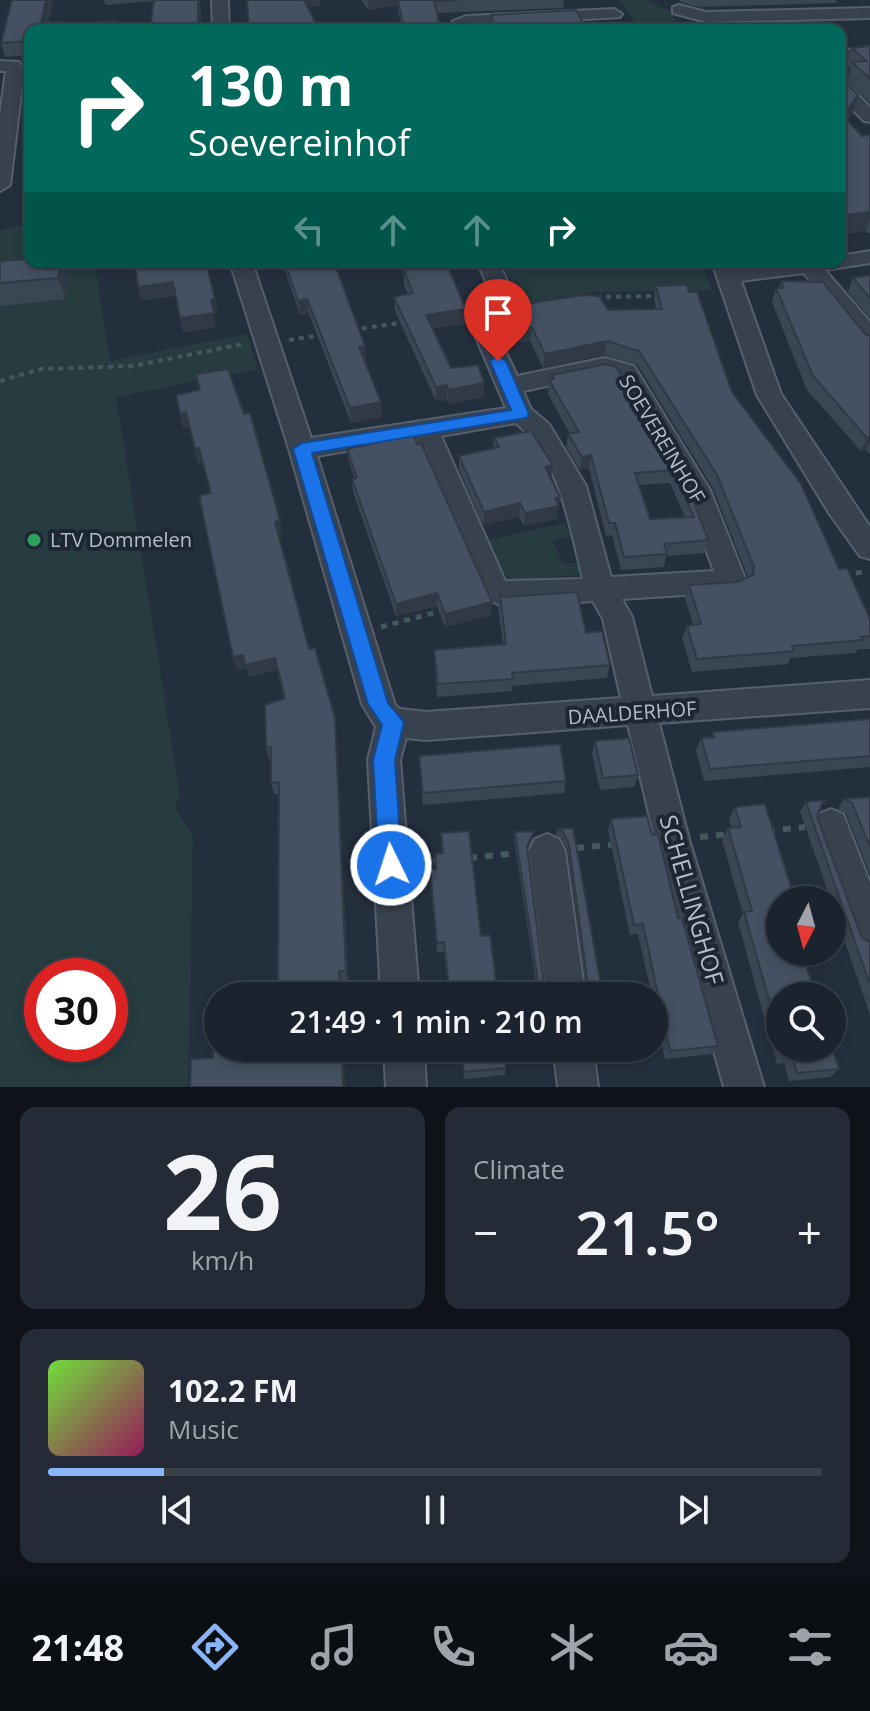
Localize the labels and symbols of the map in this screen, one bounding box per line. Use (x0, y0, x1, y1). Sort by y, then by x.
pin (464, 279, 532, 361)
street label: SOEVEREINHOF (613, 369, 711, 508)
place label: LTV Dommelen (50, 526, 192, 553)
marker: LTV Dommelen (25, 531, 43, 549)
street label: DAALDERHOF (567, 695, 697, 730)
street label: SCHELLINGHOF (652, 811, 732, 988)
position arrow (349, 823, 433, 907)
north arrow (766, 886, 846, 966)
speed limit sign: 30 (24, 958, 128, 1062)

